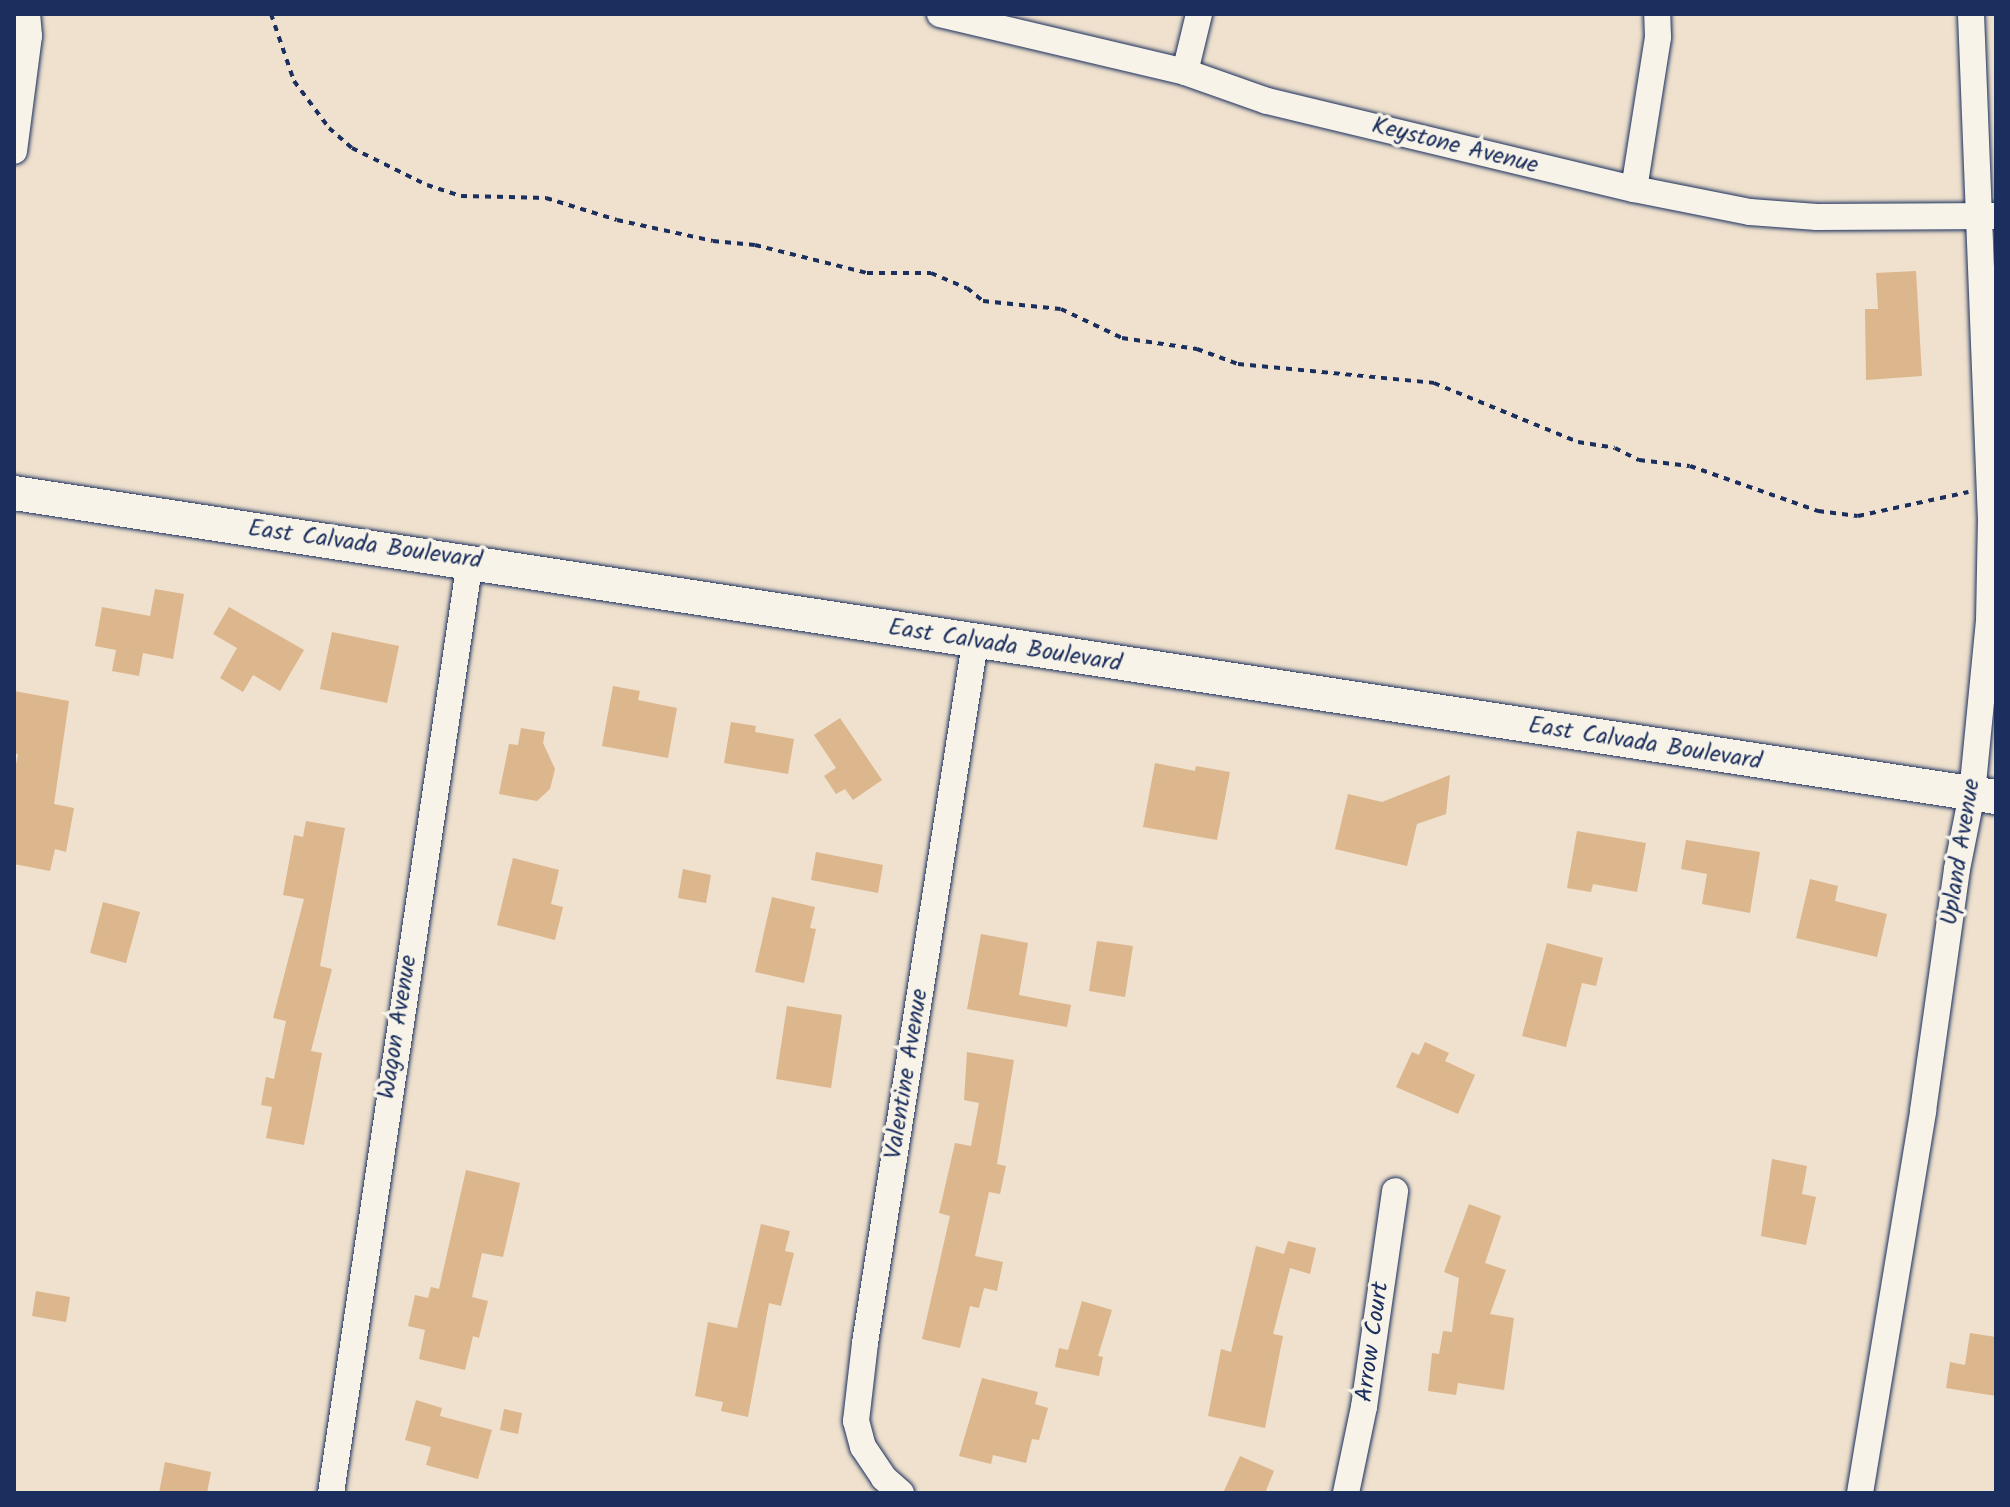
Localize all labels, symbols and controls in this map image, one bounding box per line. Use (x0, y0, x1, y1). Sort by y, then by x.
street label: Keystone Avenue (1369, 111, 1541, 181)
street label: East Calvada Boulevard (246, 514, 484, 576)
street label: East Calvada Boulevard (886, 613, 1124, 679)
street label: East Calvada Boulevard (1526, 711, 1764, 777)
street label: Upland Avenue (1935, 777, 1987, 927)
street label: Wagon Avenue (372, 953, 424, 1101)
street label: Valentine Avenue (879, 987, 935, 1161)
street label: Arrow Court (1350, 1280, 1396, 1404)

